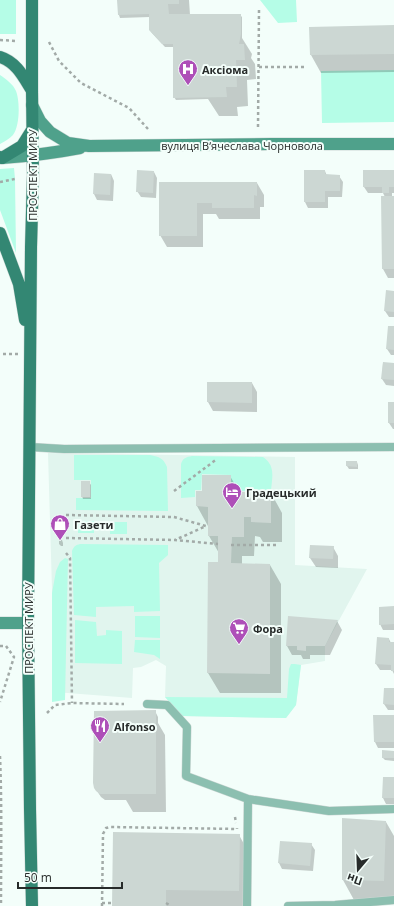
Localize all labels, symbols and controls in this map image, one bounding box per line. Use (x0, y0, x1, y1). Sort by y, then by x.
hospital icon: Аксіома (177, 58, 199, 86)
place label: Аксіома (202, 62, 248, 77)
street label: ПРОСПЕКТ МИРУ (25, 129, 40, 221)
street label: вулиця Вʼячеслава Чорновола (161, 138, 323, 153)
hotel icon: Градецький (221, 481, 243, 509)
place label: Градецький (246, 485, 317, 500)
shop icon: Газети (49, 513, 71, 541)
place label: Газети (74, 517, 114, 532)
street label: ПРОСПЕКТ МИРУ (21, 582, 36, 674)
supermarket icon: Фора (228, 617, 250, 645)
place label: Фора (253, 621, 283, 636)
restaurant icon: Alfonso (89, 715, 111, 743)
place label: Alfonso (114, 719, 156, 734)
north arrow (338, 850, 378, 890)
scale bar (18, 864, 122, 890)
text: 50 m (24, 869, 52, 886)
text: Пн (345, 870, 364, 890)

